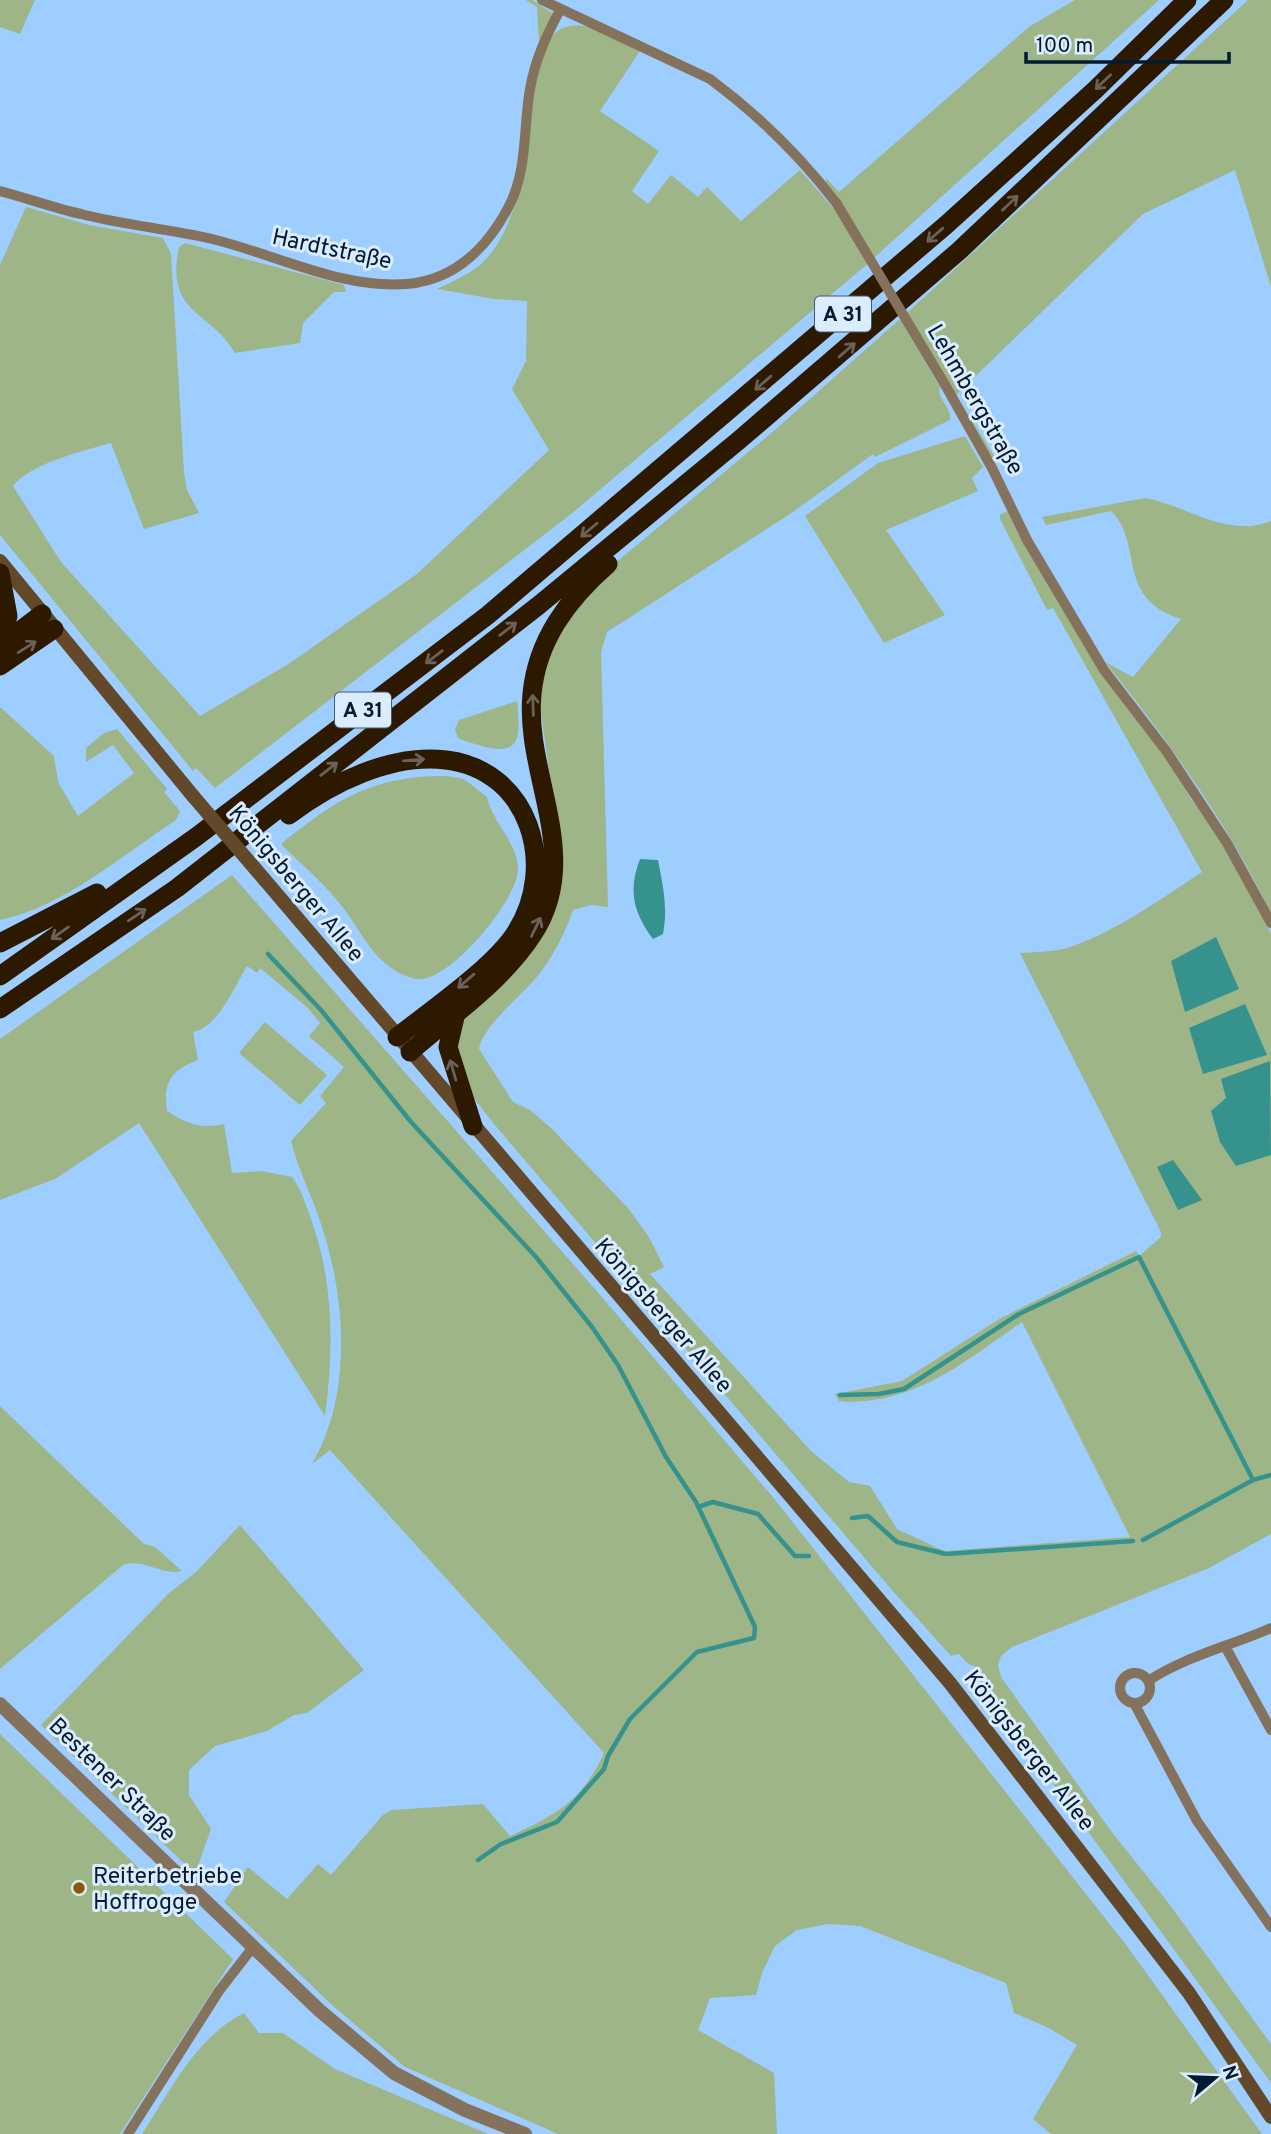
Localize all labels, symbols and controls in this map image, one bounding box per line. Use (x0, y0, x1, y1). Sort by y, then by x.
scale bar (1026, 21, 1229, 65)
text: 100 m (1036, 33, 1093, 60)
one-way arrow (1095, 73, 1112, 90)
one-way arrow (1001, 195, 1018, 212)
street label: Hardtstraße (269, 224, 394, 277)
one-way arrow (926, 227, 944, 243)
road number: A 31 (815, 296, 871, 332)
street label: Lehmbergstraße (919, 320, 1029, 481)
one-way arrow (837, 342, 855, 358)
one-way arrow (754, 375, 772, 391)
one-way arrow (581, 523, 599, 538)
one-way arrow (498, 621, 516, 636)
one-way arrow (16, 639, 36, 653)
one-way arrow (425, 649, 443, 664)
road number: A 31 (335, 692, 391, 728)
one-way arrow (526, 694, 539, 717)
one-way arrow (402, 753, 425, 766)
one-way arrow (319, 762, 337, 777)
street label: Königsberger Allee (221, 800, 369, 969)
one-way arrow (127, 908, 146, 922)
one-way arrow (529, 917, 543, 938)
one-way arrow (51, 925, 70, 940)
one-way arrow (457, 973, 475, 989)
one-way arrow (446, 1059, 459, 1081)
street label: Königsberger Allee (587, 1233, 737, 1400)
street label: Königsberger Allee (956, 1665, 1100, 1838)
street label: Bestener Straße (41, 1713, 181, 1849)
place label: Reiterbetriebe Hoffrogge (93, 1863, 242, 1918)
marker: Reiterbetriebe Hoffrogge (71, 1880, 87, 1896)
north arrow (1180, 2043, 1250, 2113)
text: N (1216, 2063, 1243, 2083)

